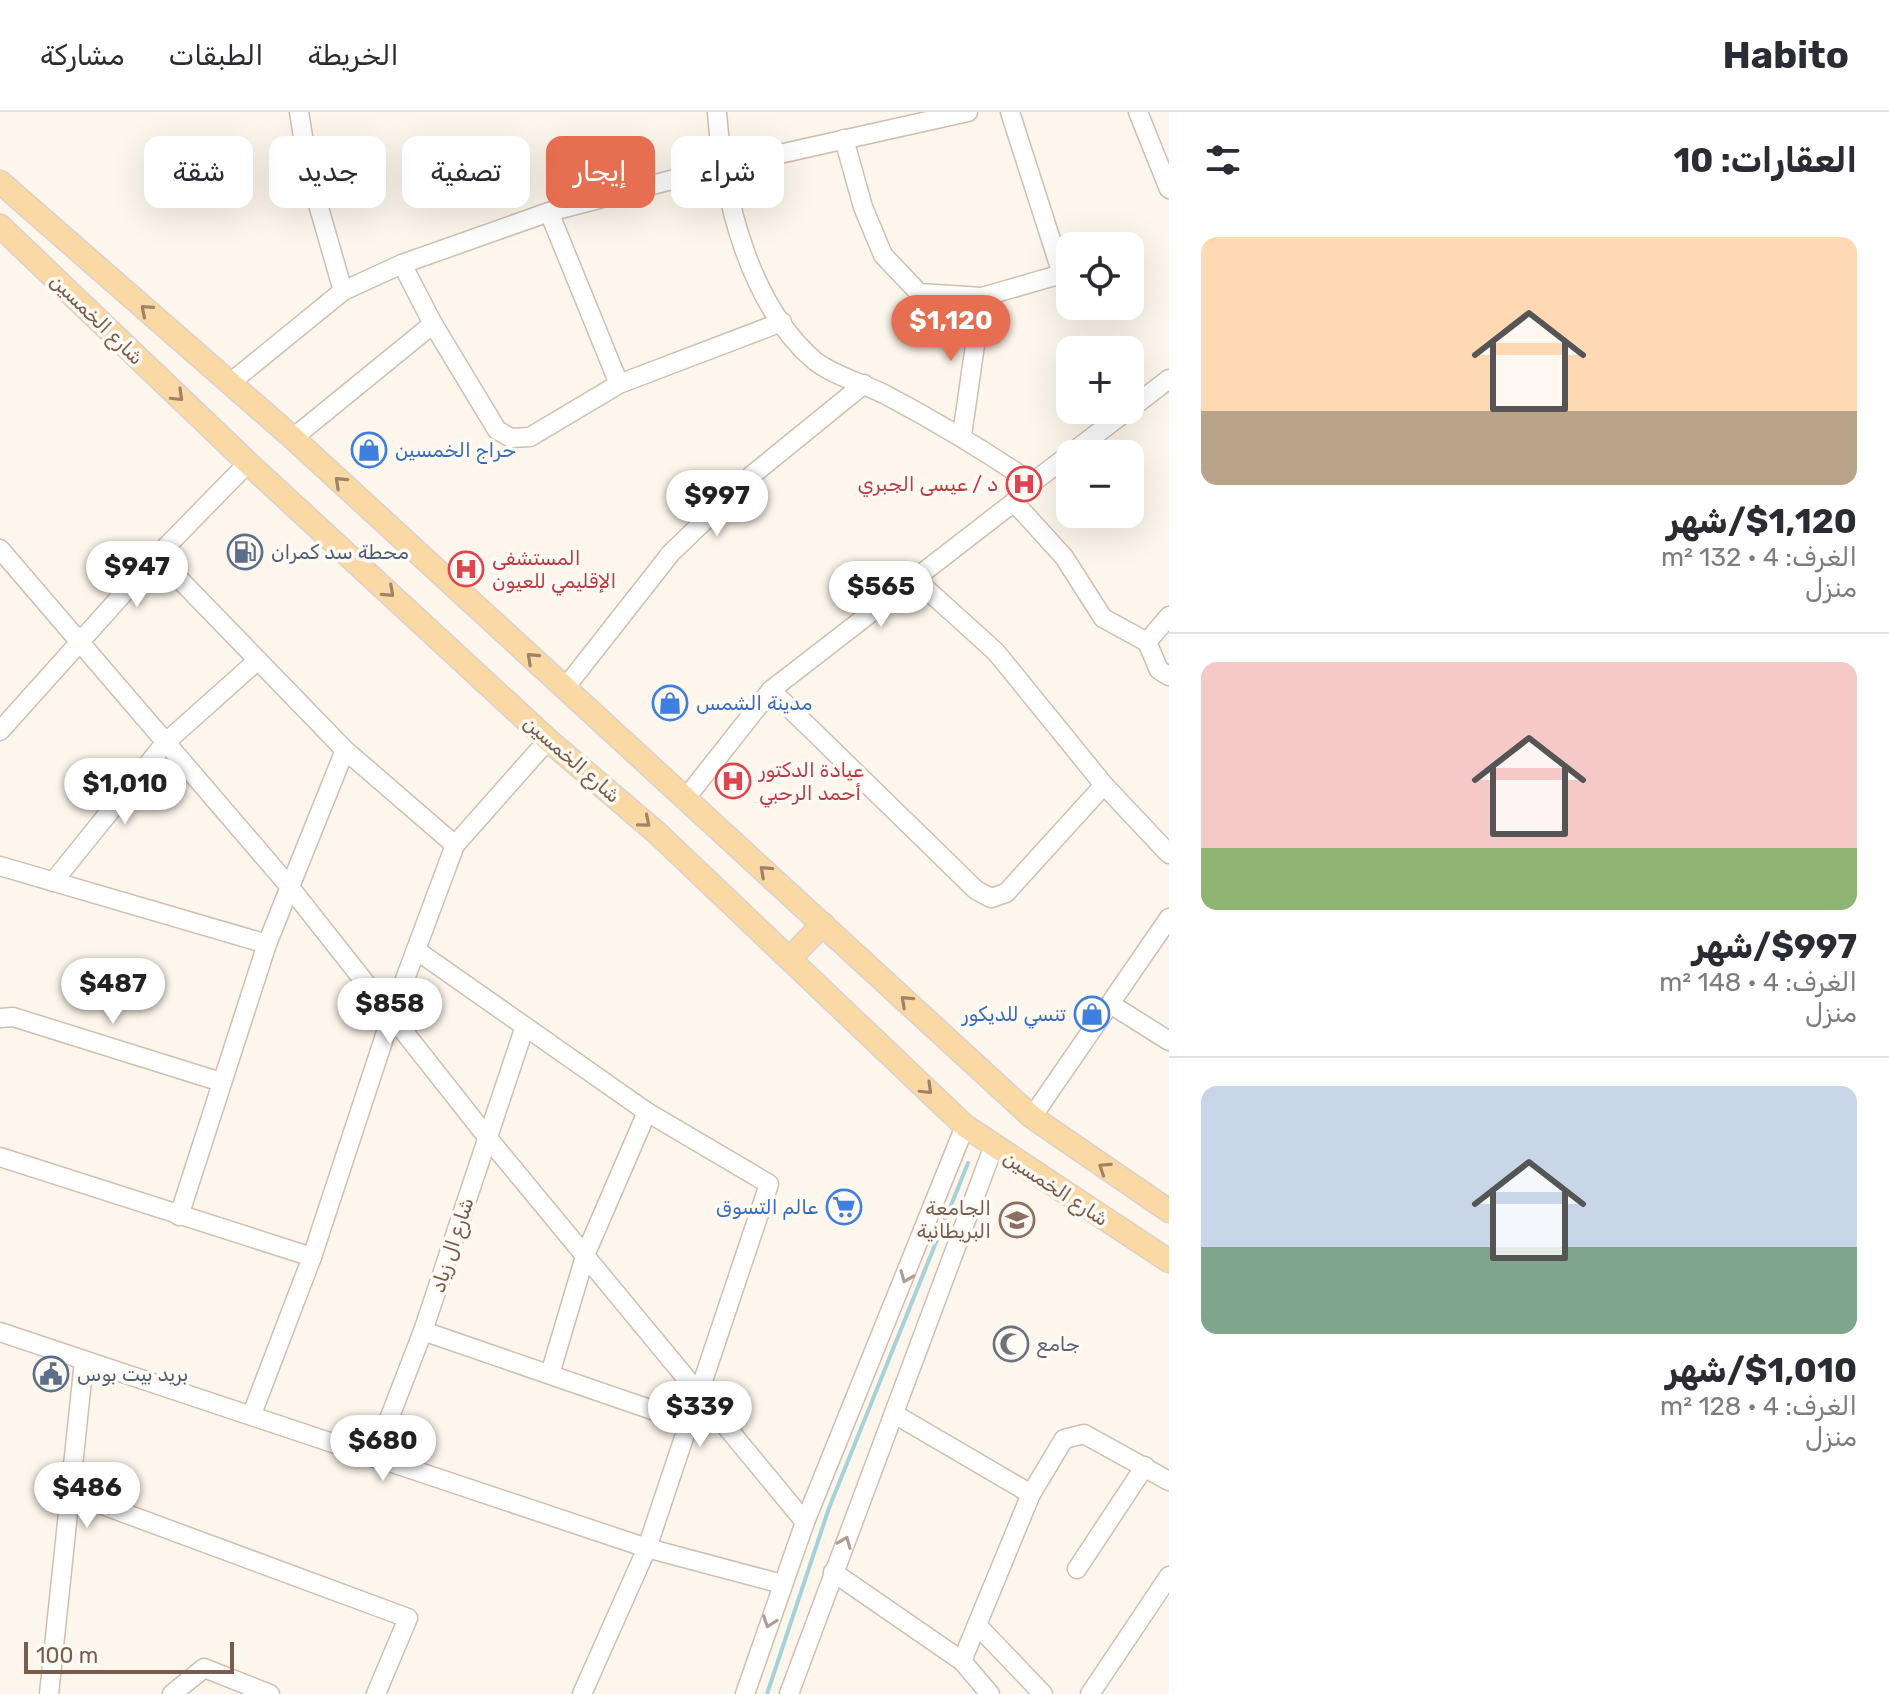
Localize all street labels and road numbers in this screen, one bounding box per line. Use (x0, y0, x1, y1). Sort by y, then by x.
street label: شارع الخمسين (44, 269, 149, 371)
street label: شارع الخمسين (517, 710, 625, 809)
street label: شارع الخمسين (998, 1145, 1113, 1233)
street label: شارع ال زياد (425, 1194, 481, 1296)

